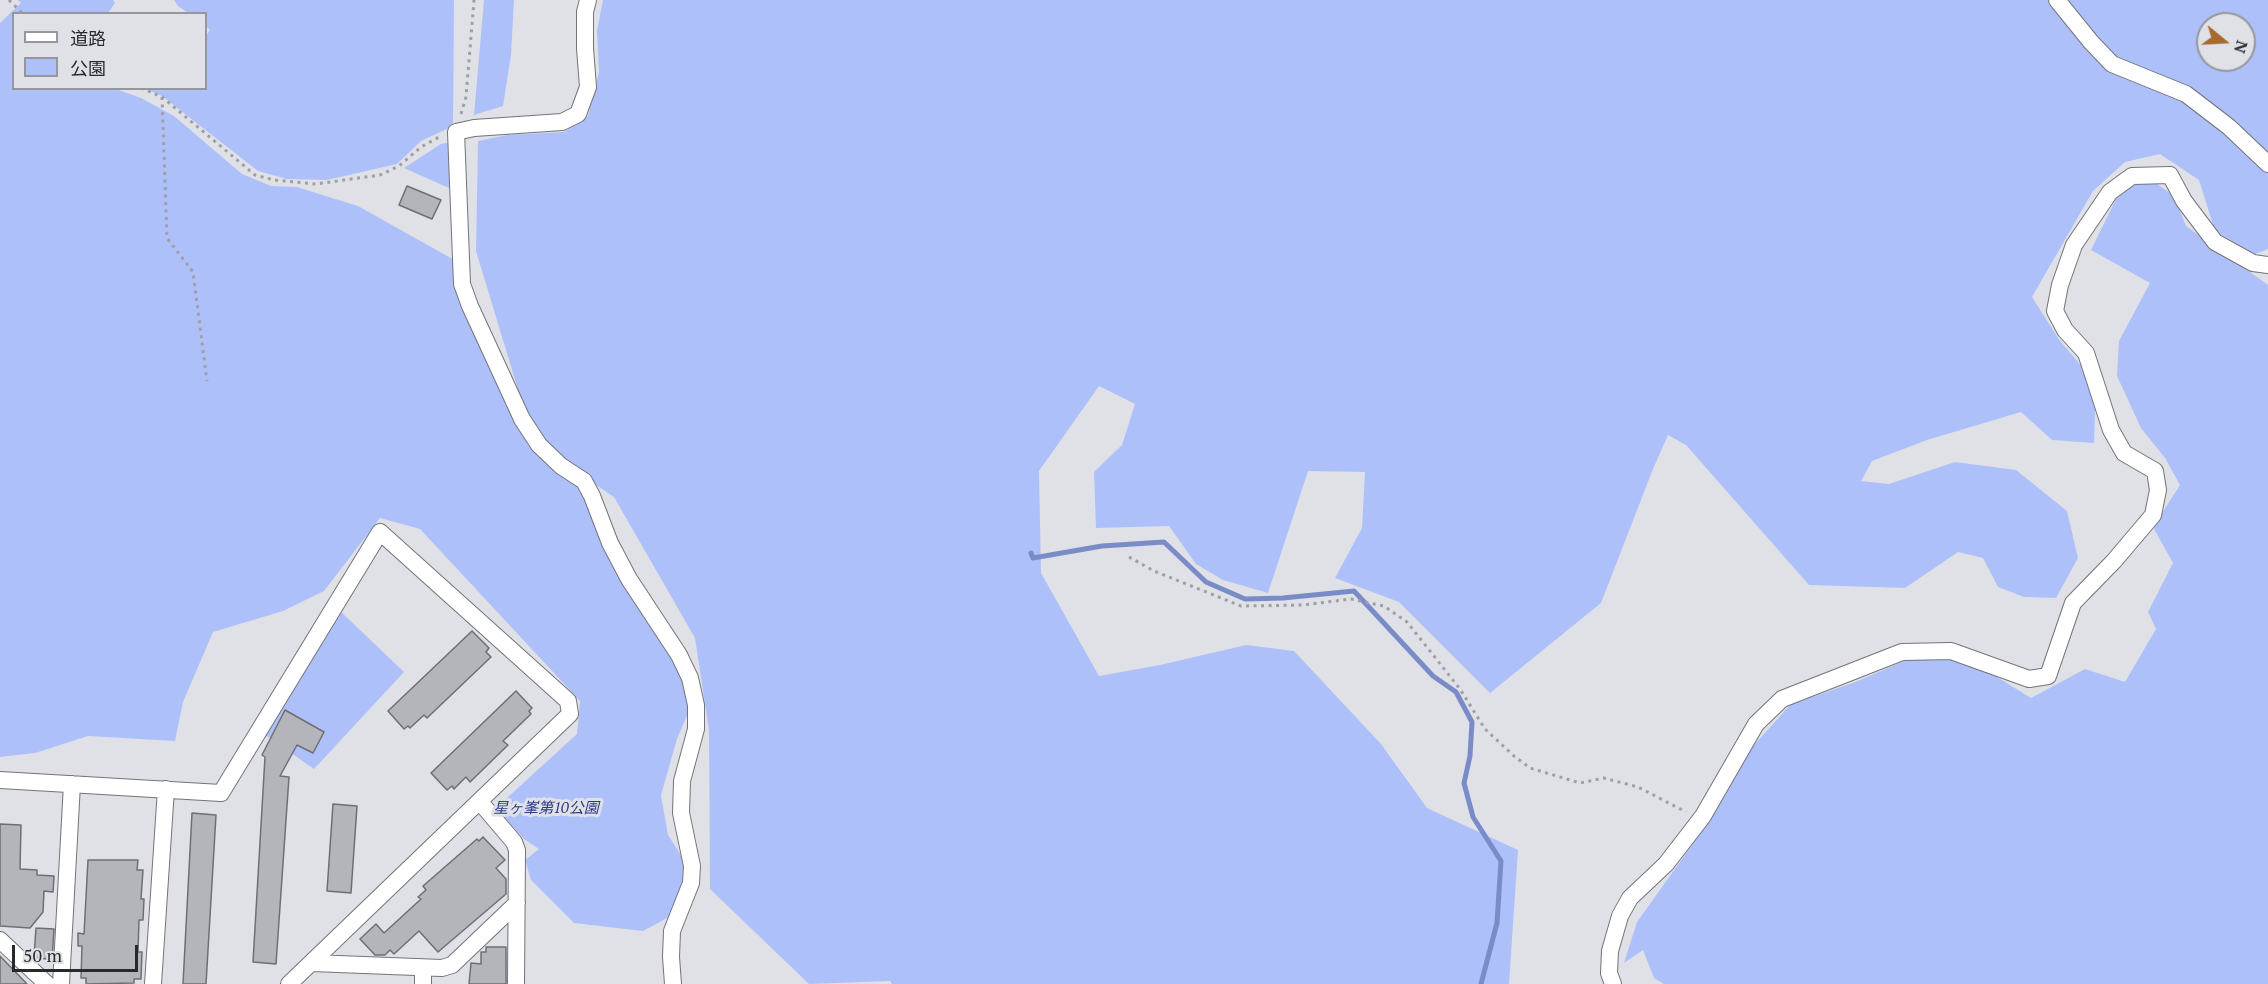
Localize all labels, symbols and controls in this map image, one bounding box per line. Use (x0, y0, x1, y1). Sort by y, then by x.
legend (12, 12, 207, 90)
north arrow (2196, 12, 2256, 72)
text: 道路 (70, 26, 106, 50)
text: N (2229, 38, 2254, 56)
text: 公園 (70, 56, 106, 80)
park label: 星ヶ峯第10公園 (493, 800, 599, 818)
scale bar (15, 933, 141, 971)
text: 50 m (23, 943, 62, 967)

